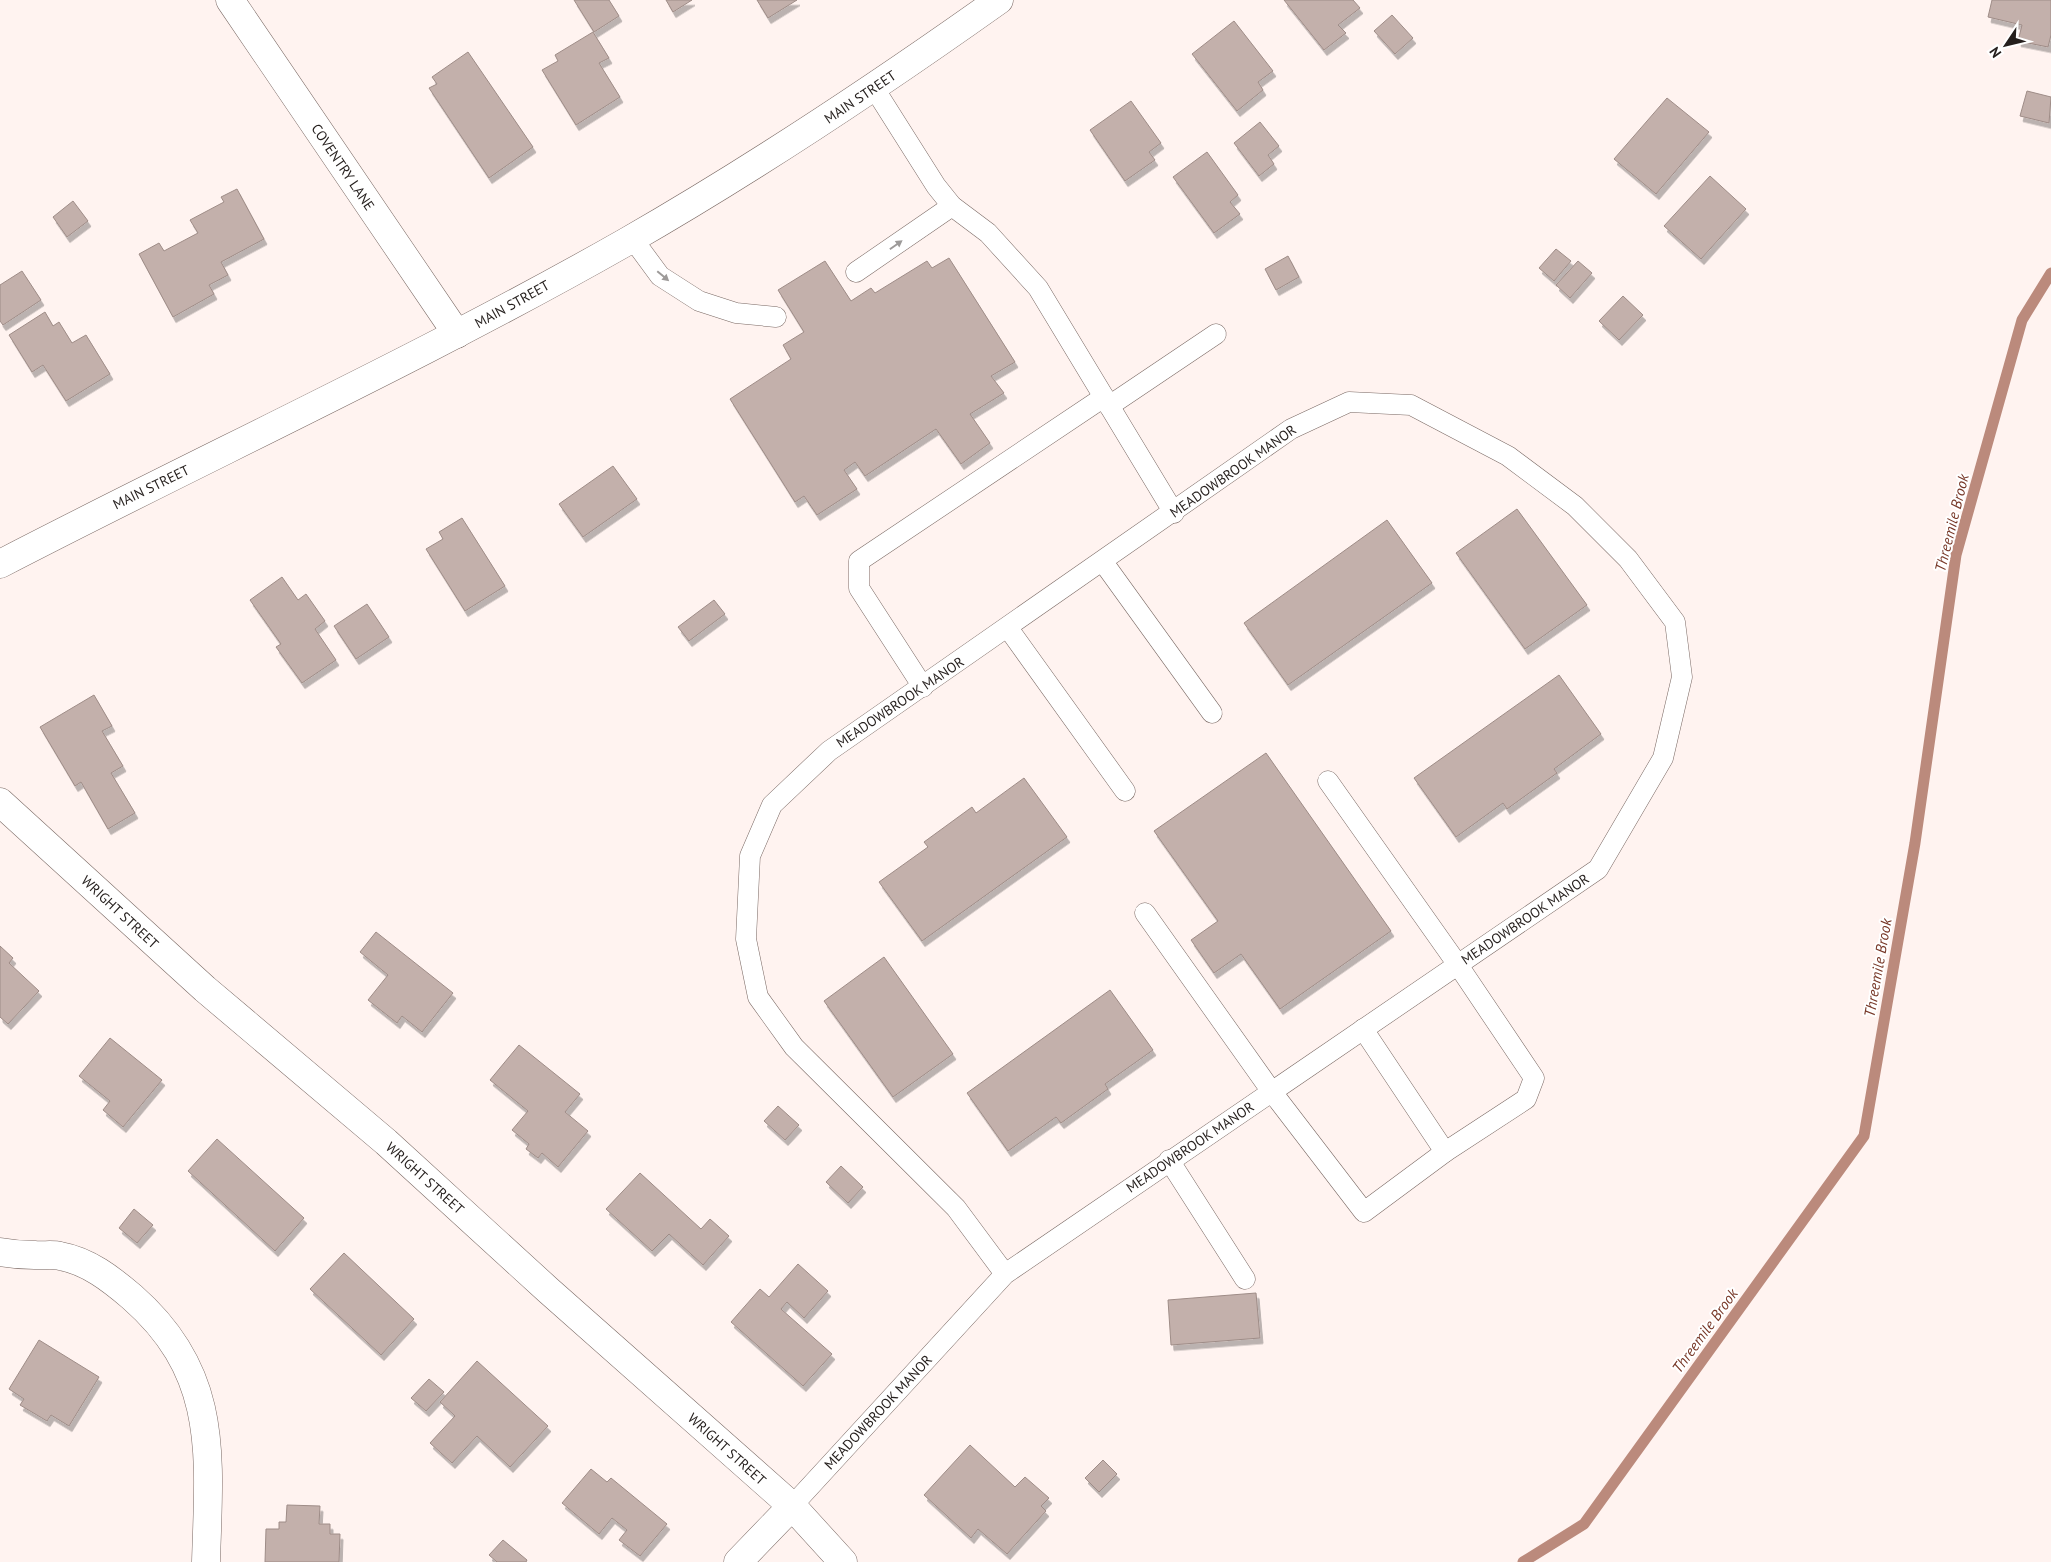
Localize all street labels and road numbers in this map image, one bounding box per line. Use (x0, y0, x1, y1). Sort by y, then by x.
street label: MAIN STREET (821, 66, 900, 128)
street label: COVENTRY LANE (307, 120, 379, 214)
street label: MAIN STREET (471, 276, 553, 332)
street label: MEADOWBROOK MANOR (1166, 421, 1300, 521)
street label: MAIN STREET (110, 461, 192, 513)
street label: MEADOWBROOK MANOR (833, 653, 967, 751)
street label: MEADOWBROOK MANOR (1458, 870, 1592, 968)
street label: WRIGHT STREET (78, 872, 163, 953)
street label: MEADOWBROOK MANOR (1123, 1098, 1257, 1196)
street label: WRIGHT STREET (382, 1138, 468, 1218)
street label: MEADOWBROOK MANOR (820, 1351, 936, 1473)
street label: WRIGHT STREET (684, 1409, 770, 1489)

